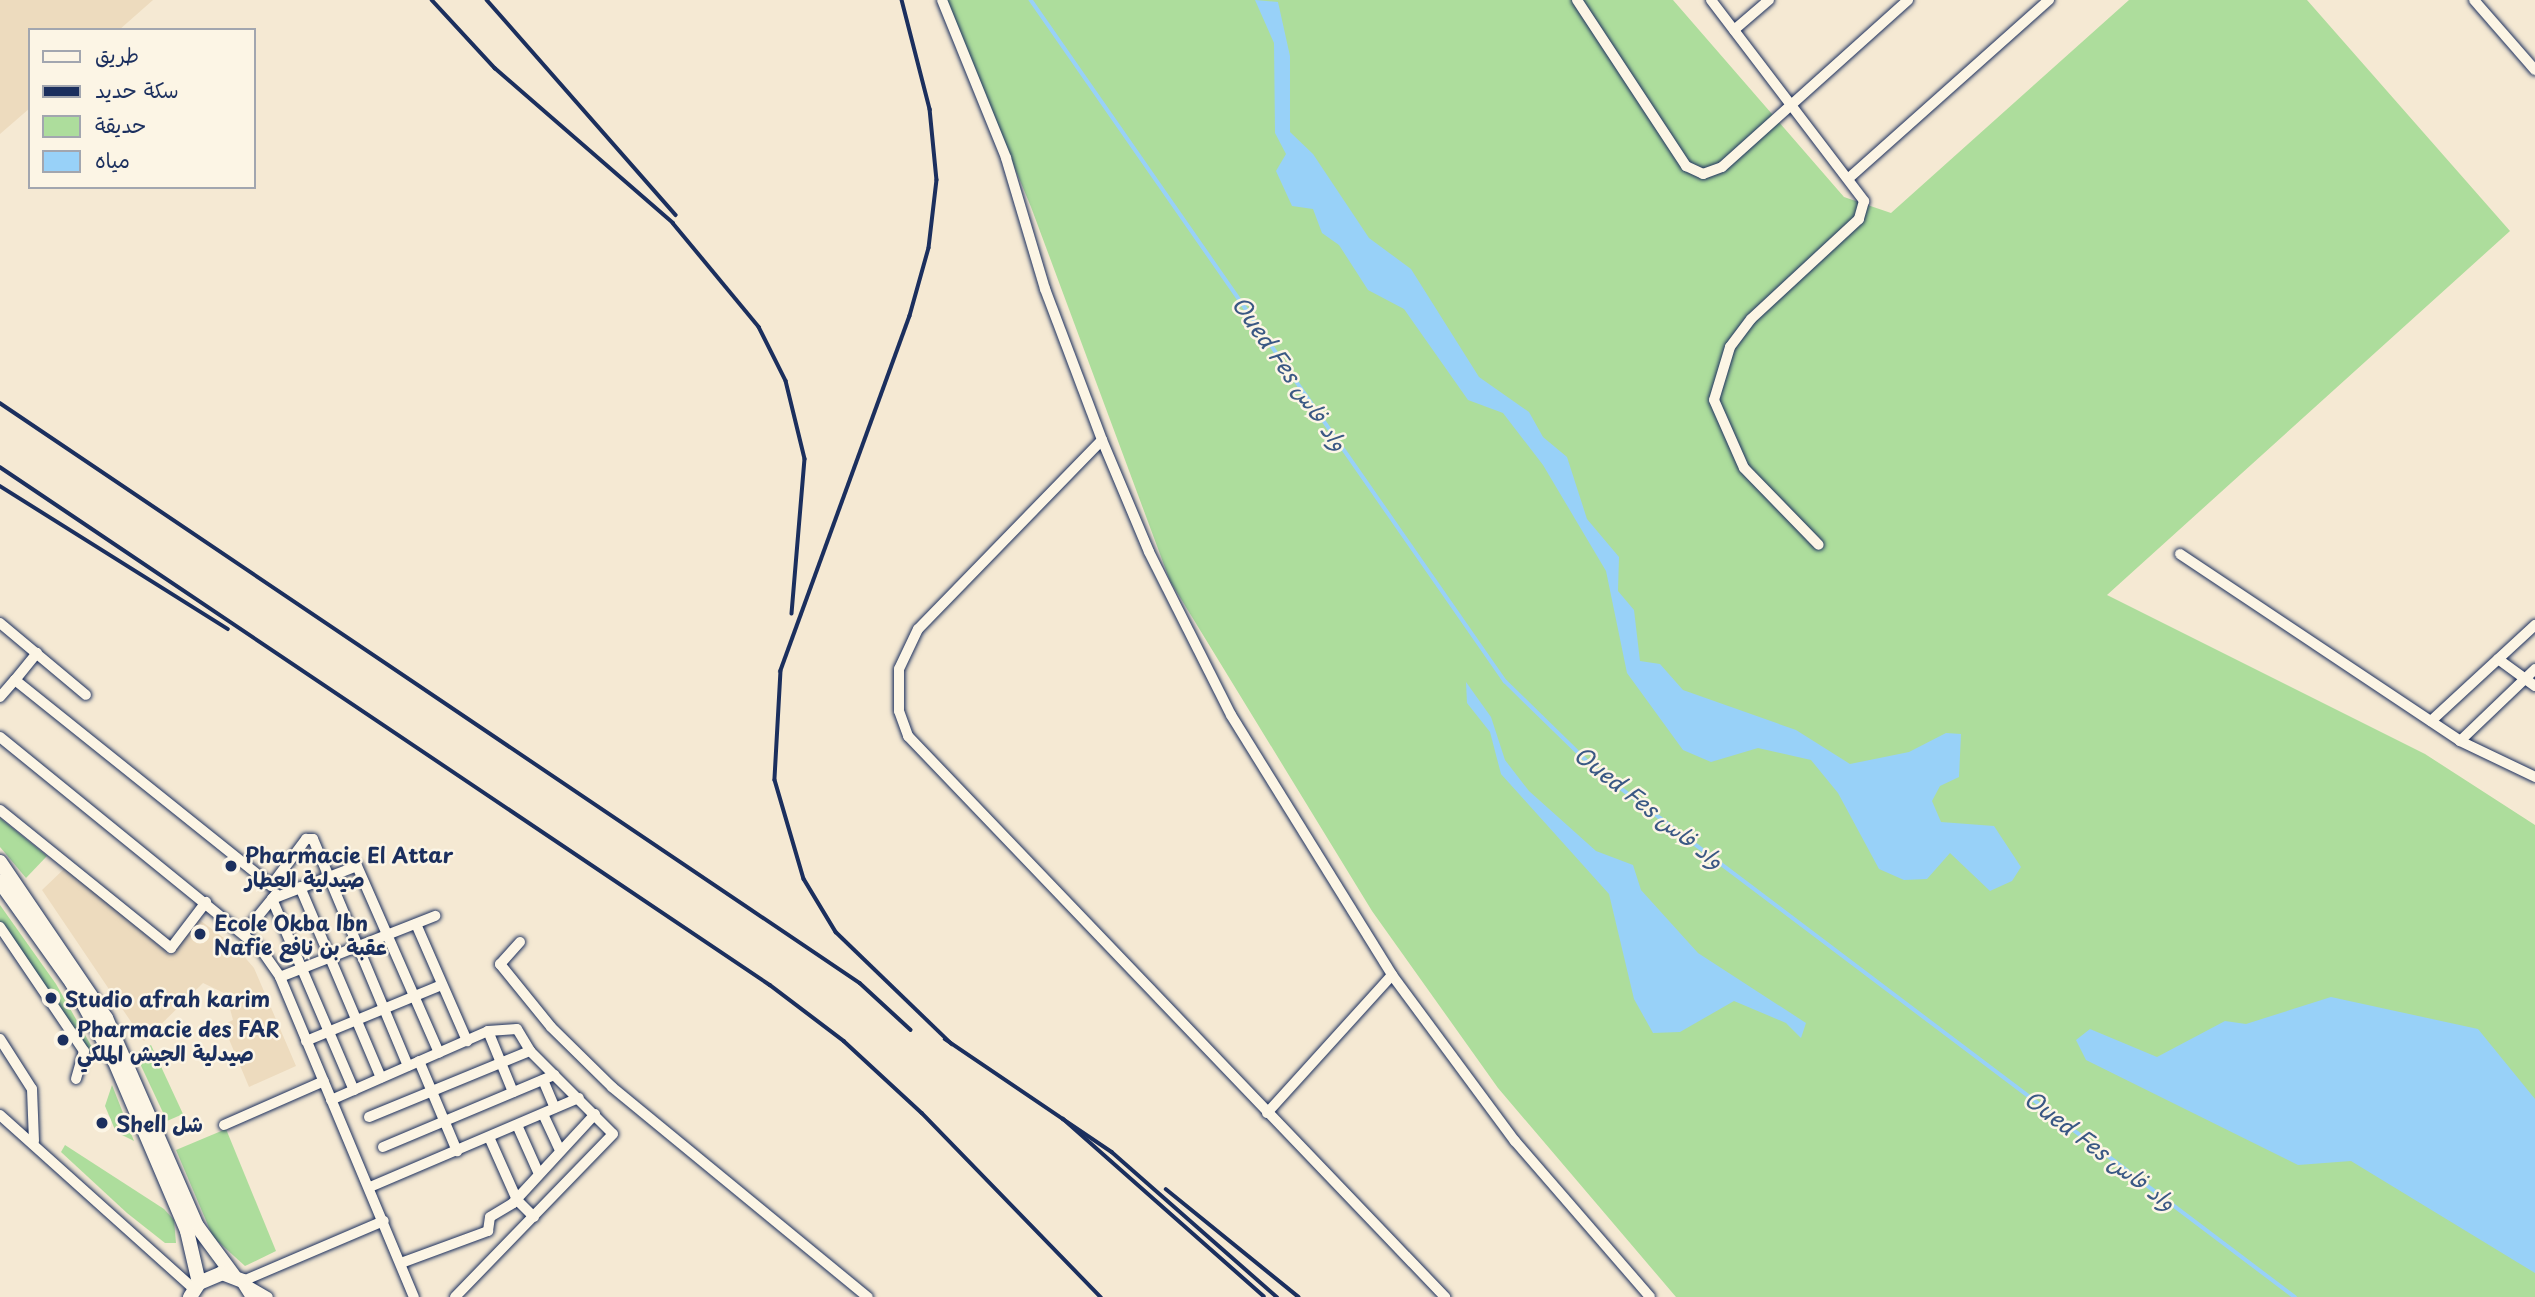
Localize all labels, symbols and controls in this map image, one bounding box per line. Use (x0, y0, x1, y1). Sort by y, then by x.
legend (28, 28, 256, 189)
text: طريق (95, 38, 139, 70)
text: سكة حديد (95, 73, 179, 105)
text: حديقة (95, 108, 146, 140)
text: مياه (95, 143, 130, 175)
water label: Oued Fes واد فاس (1226, 290, 1354, 456)
water label: Oued Fes واد فاس (1568, 740, 1730, 874)
place label: Pharmacie El Attar صيدلية العطار (245, 841, 456, 891)
marker: Pharmacie El Attar صيدلية العطار (223, 858, 239, 874)
place label: Ecole Okba Ibn Nafie عقبة بن نافع (214, 909, 387, 959)
marker: Ecole Okba Ibn Nafie عقبة بن نافع (192, 926, 208, 942)
place label: Studio afrah karim (65, 985, 271, 1011)
marker: Studio afrah karim (43, 990, 59, 1006)
place label: Pharmacie des FAR صيدلية الجيش الملكي (77, 1015, 282, 1065)
marker: Pharmacie des FAR صيدلية الجيش الملكي (55, 1032, 71, 1048)
water label: Oued Fes واد فاس (2018, 1084, 2182, 1216)
place label: Shell شل (116, 1110, 204, 1136)
marker: Shell شل (94, 1115, 110, 1131)

